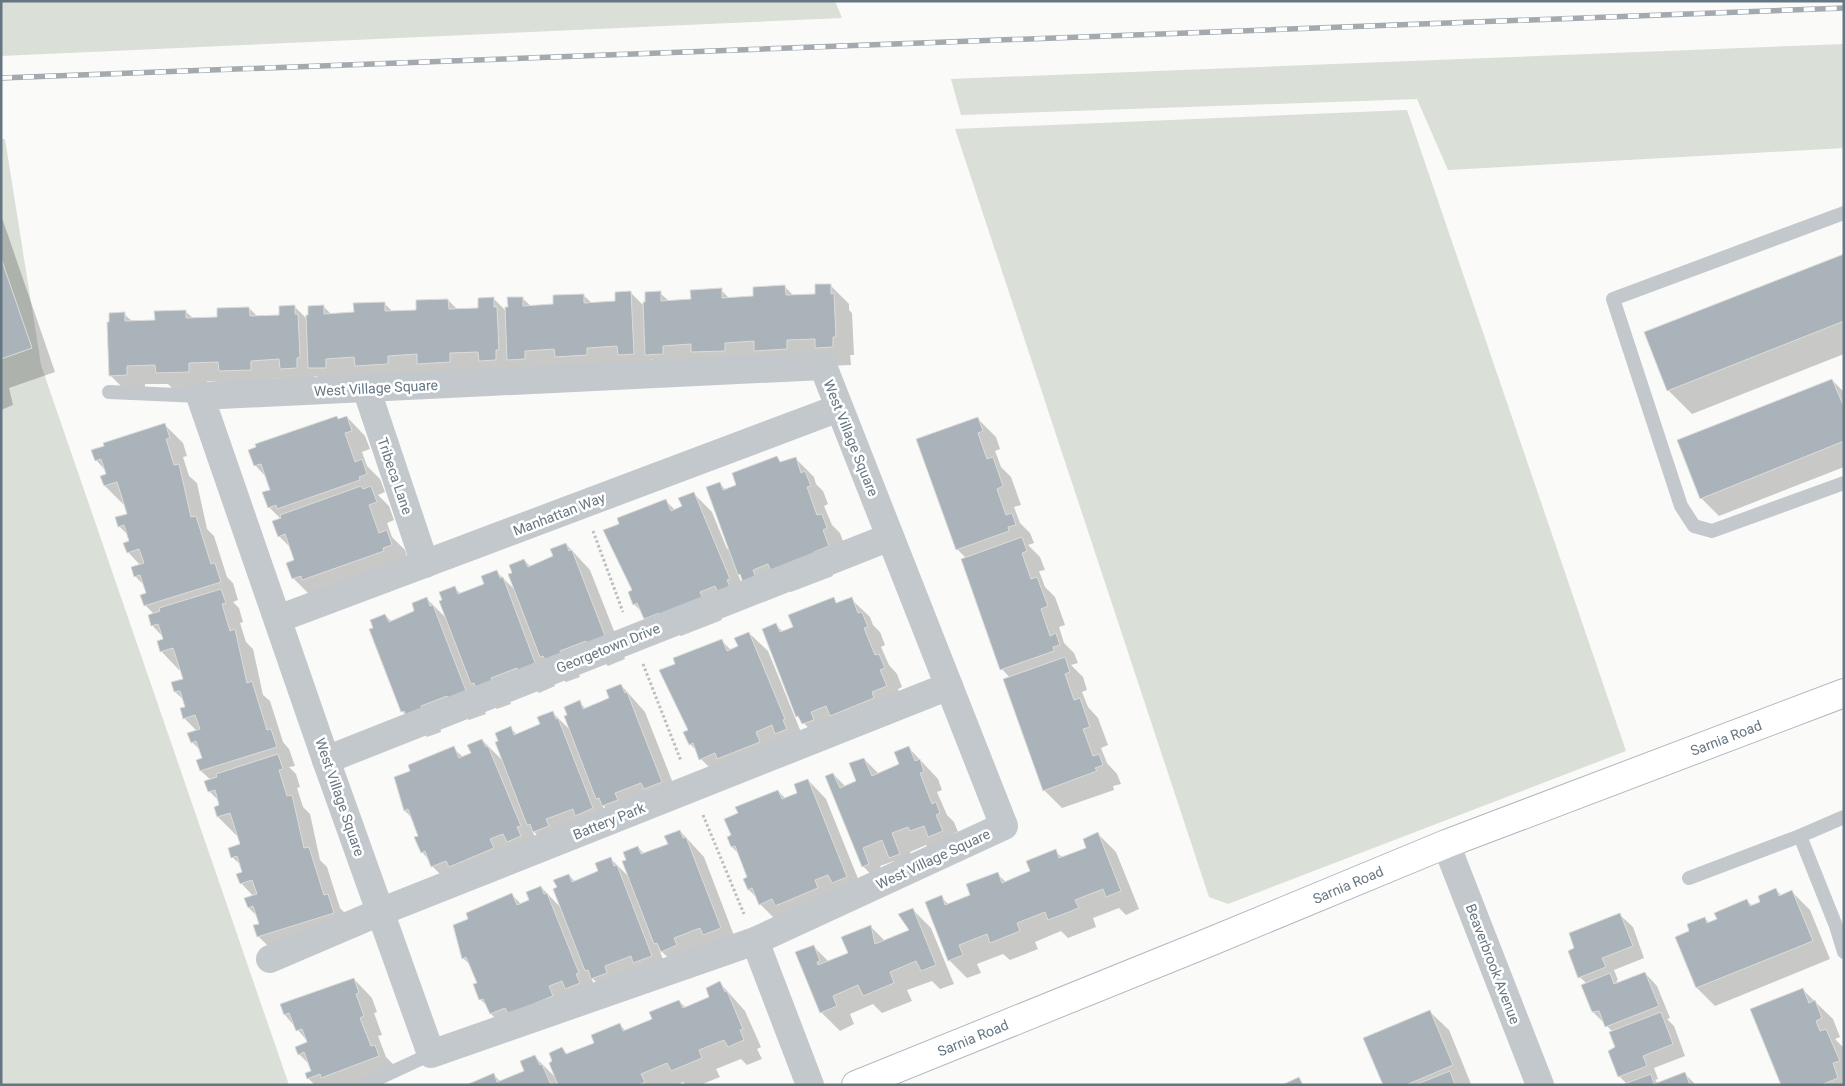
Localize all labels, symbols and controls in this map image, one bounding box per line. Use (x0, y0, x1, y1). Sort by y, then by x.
street label: West Village Square (314, 377, 438, 399)
street label: West Village Square (820, 377, 882, 499)
street label: Tribeca Lane (374, 436, 416, 516)
street label: Manhattan Way (511, 489, 608, 539)
street label: Georgetown Drive (554, 620, 662, 676)
street label: Sarnia Road (1688, 717, 1764, 759)
street label: West Village Square (312, 736, 368, 858)
street label: Battery Park (571, 799, 648, 843)
street label: West Village Square (873, 826, 993, 892)
street label: Sarnia Road (1310, 863, 1386, 907)
street label: Beaverbrook Avenue (1463, 902, 1523, 1026)
street label: Sarnia Road (935, 1017, 1011, 1059)

